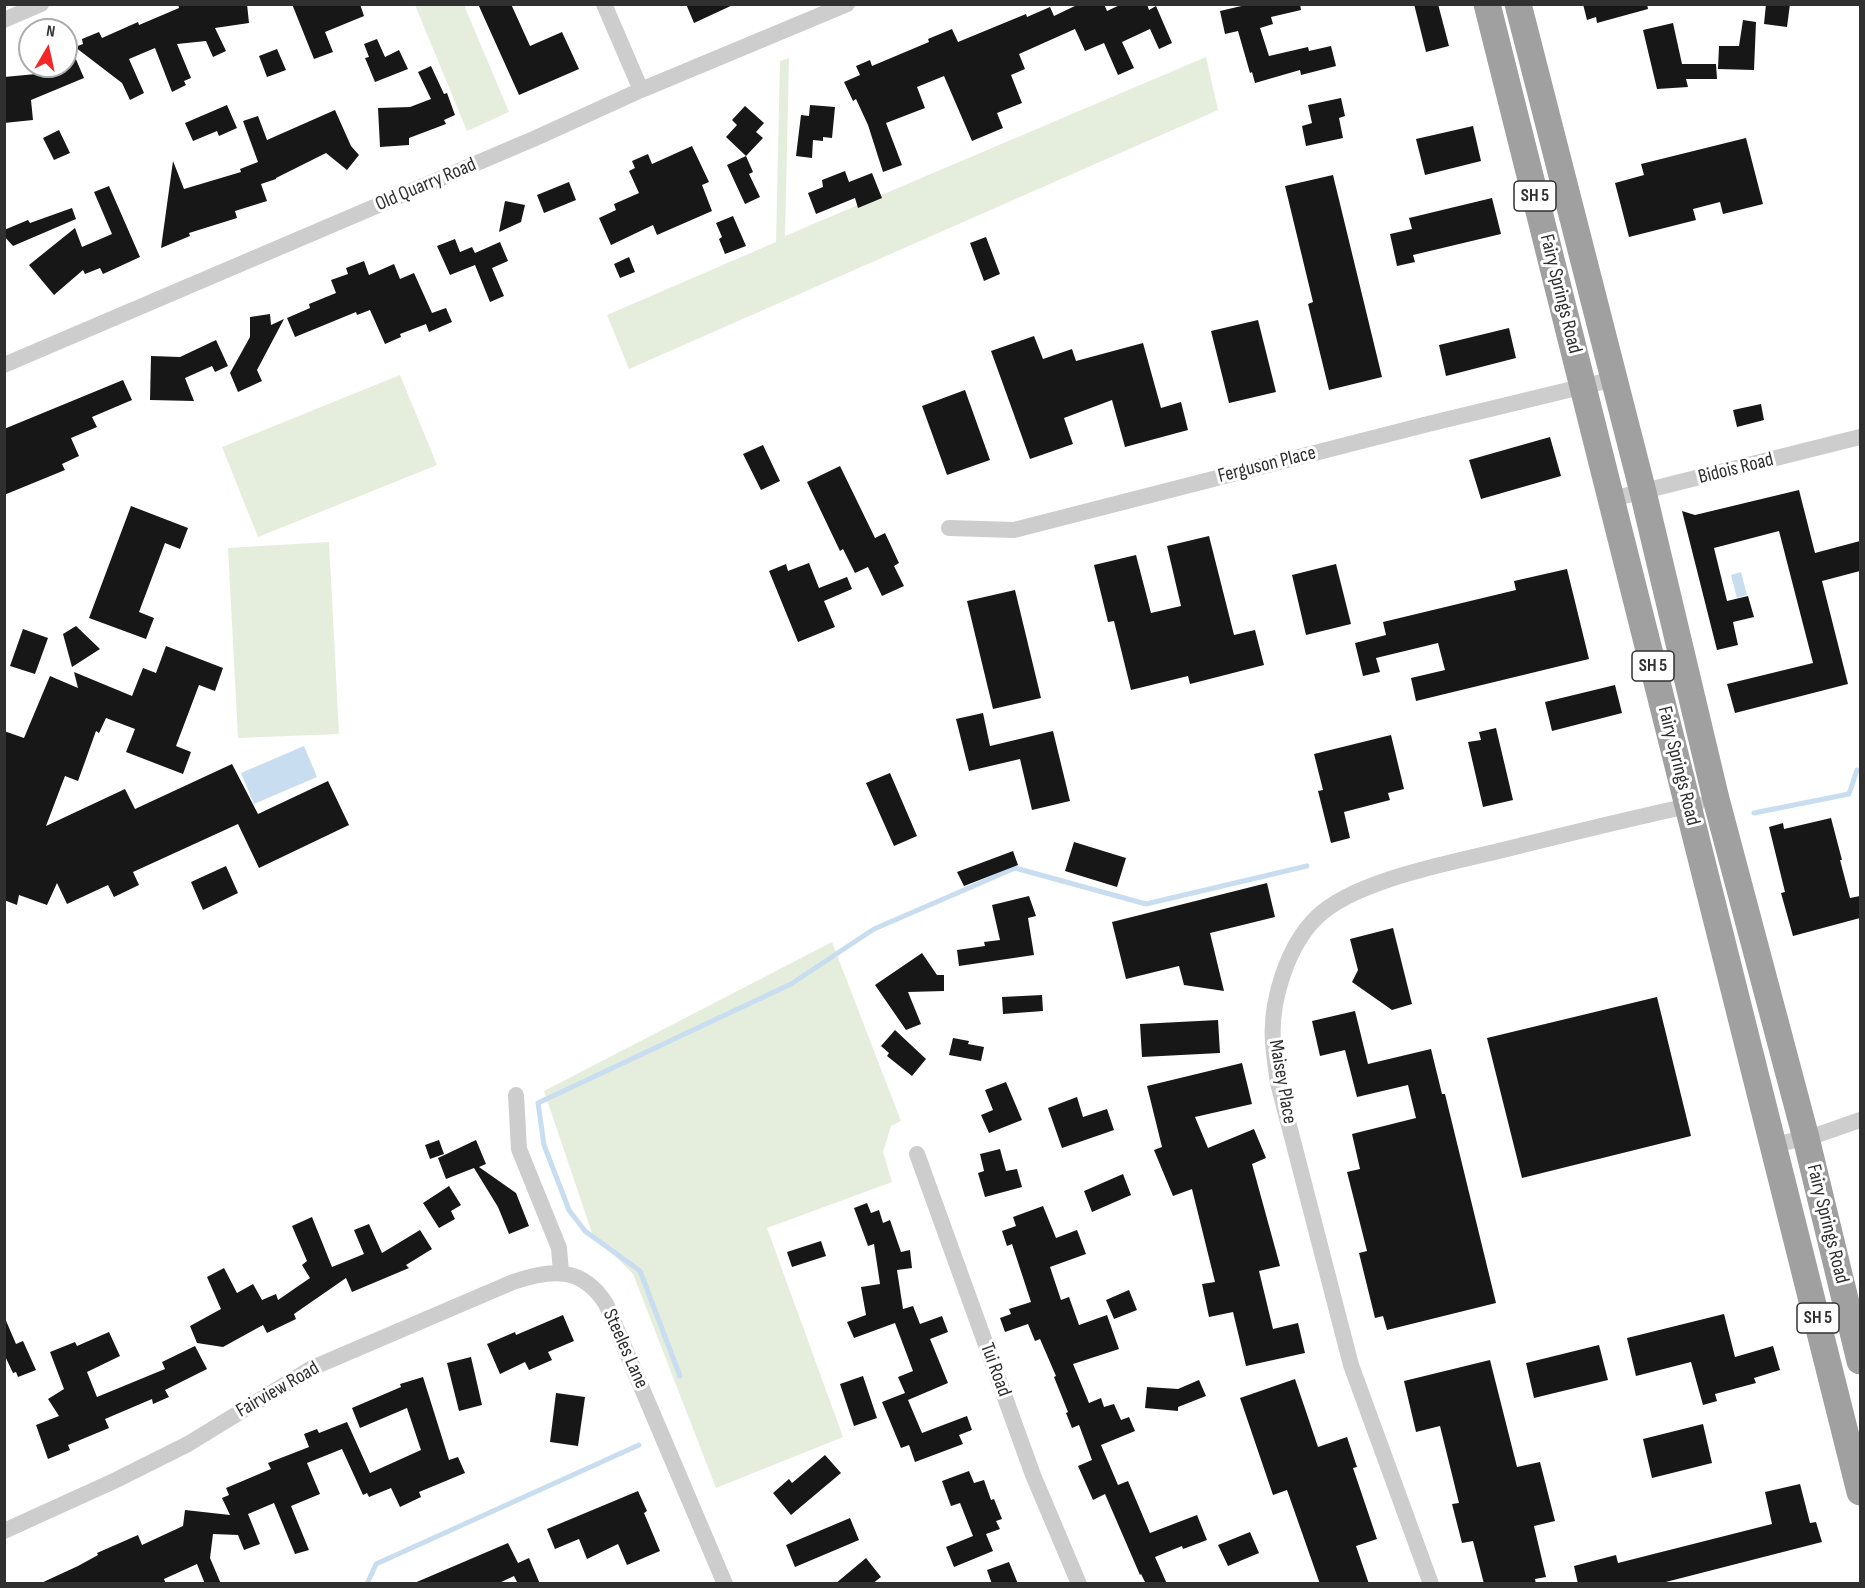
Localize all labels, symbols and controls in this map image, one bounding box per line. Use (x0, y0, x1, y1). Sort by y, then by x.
north arrow (18, 18, 78, 78)
text: N (45, 22, 56, 42)
street label: Old Quarry Road (372, 153, 480, 217)
road number: SH 5 (1514, 181, 1556, 211)
street label: Fairy Springs Road (1534, 232, 1586, 356)
street label: Ferguson Place (1216, 441, 1318, 489)
street label: Bidois Road (1696, 448, 1776, 490)
road number: SH 5 (1632, 651, 1674, 681)
street label: Fairy Springs Road (1652, 704, 1704, 828)
street label: Maisey Place (1263, 1038, 1301, 1126)
street label: Fairy Springs Road (1801, 1162, 1853, 1286)
road number: SH 5 (1797, 1303, 1839, 1333)
street label: Steeles Lane (597, 1306, 653, 1392)
street label: Tui Road (974, 1340, 1016, 1400)
street label: Fairview Road (232, 1357, 324, 1423)

